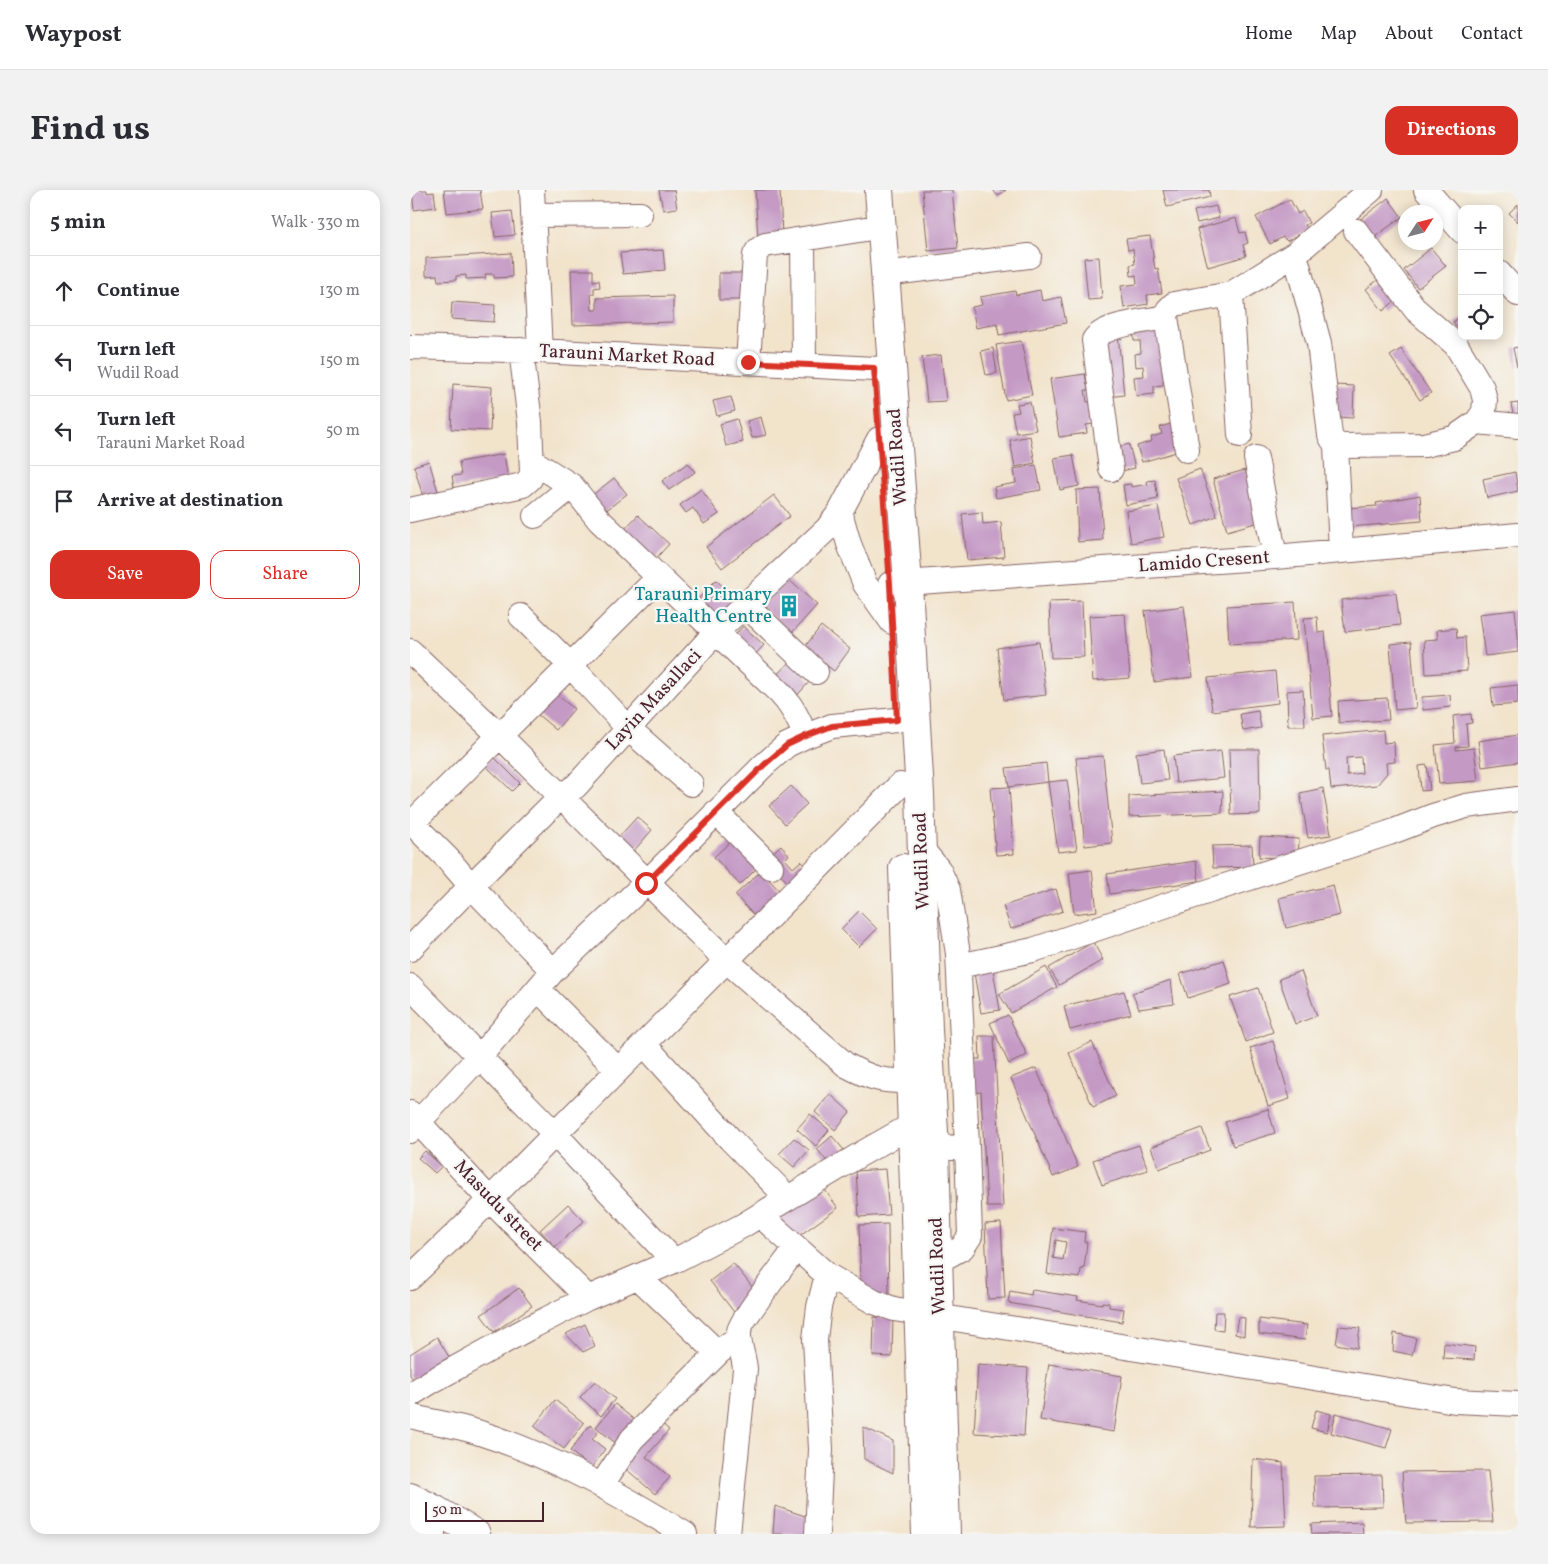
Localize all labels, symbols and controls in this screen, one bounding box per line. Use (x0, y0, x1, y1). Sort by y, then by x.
text: Waypost (25, 18, 122, 52)
text: Home (1245, 22, 1293, 47)
text: Map (1321, 22, 1357, 47)
text: About (1385, 22, 1433, 47)
text: Contact (1461, 22, 1523, 47)
text: Find us (30, 106, 150, 154)
button: Directions (1385, 106, 1518, 155)
north arrow (1398, 205, 1443, 250)
map controls (1458, 205, 1503, 340)
button: + (1458, 205, 1503, 250)
text: 5 min (50, 208, 106, 237)
text: Walk · 330 m (271, 212, 360, 234)
button: − (1458, 250, 1503, 295)
icon: ahead (50, 277, 78, 305)
text: Continue (97, 278, 180, 304)
text: 130 m (319, 280, 360, 302)
button: locate (1458, 295, 1503, 340)
text: Turn left (97, 337, 176, 363)
street label: Tarauni Market Road (538, 338, 716, 374)
icon: left (50, 347, 78, 375)
text: 150 m (319, 350, 360, 372)
route end (737, 351, 760, 374)
text: Wudil Road (97, 363, 179, 385)
text: Turn left (97, 407, 176, 433)
street label: Wudil Road (882, 407, 914, 507)
icon: left (50, 417, 78, 445)
text: 50 m (326, 420, 360, 442)
text: Tarauni Market Road (97, 433, 245, 455)
icon: arrive (50, 487, 78, 515)
text: Arrive at destination (97, 488, 283, 514)
street label: Lamido Cresent (1137, 544, 1271, 580)
button: Save (50, 550, 200, 599)
button: Share (210, 550, 360, 599)
place label: Tarauni Primary Health Centre (634, 582, 772, 630)
building icon: Tarauni Primary Health Centre (776, 593, 802, 619)
street label: Layin Masallaci (600, 643, 708, 757)
street label: Wudil Road (907, 812, 937, 910)
route start (635, 872, 658, 895)
street label: Masudu street (447, 1154, 549, 1258)
street label: Wudil Road (923, 1217, 953, 1315)
scale bar (425, 1499, 544, 1522)
text: 50 m (432, 1501, 462, 1520)

